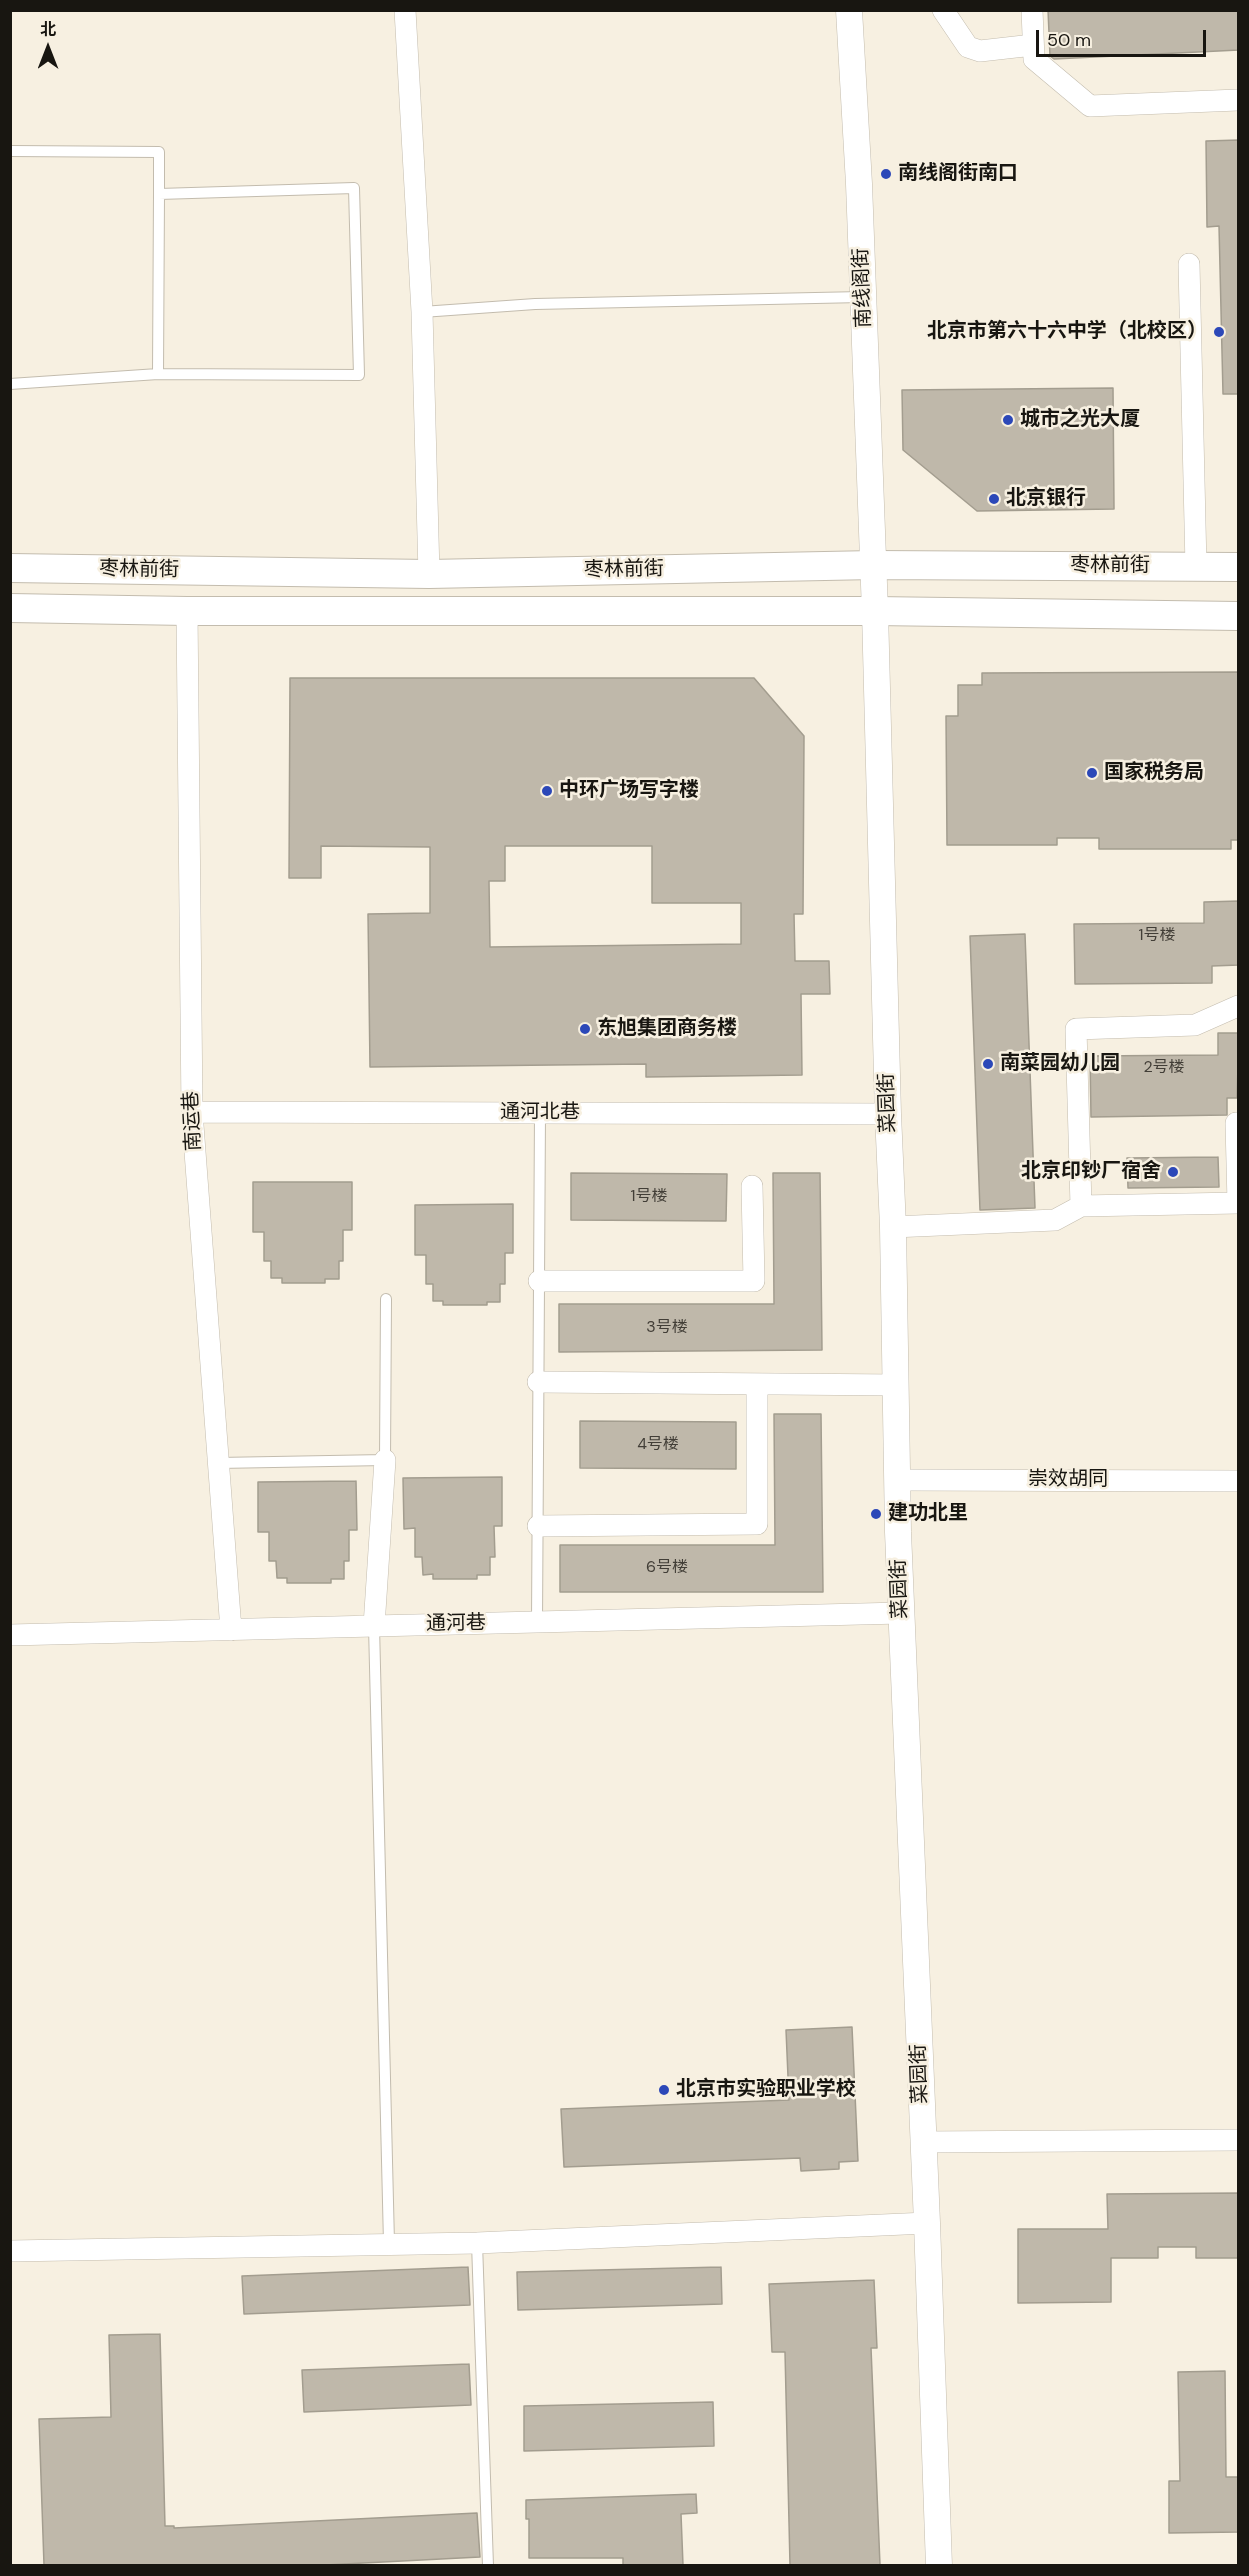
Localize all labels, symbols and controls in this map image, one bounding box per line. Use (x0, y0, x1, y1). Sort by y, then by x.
north arrow (18, 18, 78, 78)
scale bar (1039, 18, 1208, 56)
text: 北 (40, 19, 56, 40)
text: 50 m (1047, 28, 1091, 52)
place label: 南线阁街南口 (898, 162, 1018, 186)
marker: 南线阁街南口 (879, 167, 893, 181)
street label: 南线阁街 (850, 248, 876, 328)
place label: 北京市第六十六中学（北校区） (927, 320, 1207, 344)
marker: 北京市第六十六中学（北校区） (1212, 325, 1226, 339)
place label: 城市之光大厦 (1020, 408, 1140, 432)
marker: 城市之光大厦 (1001, 413, 1015, 427)
place label: 北京银行 (1006, 487, 1086, 511)
marker: 北京银行 (987, 492, 1001, 506)
street label: 枣林前街 (1070, 554, 1150, 578)
street label: 枣林前街 (99, 557, 179, 583)
street label: 枣林前街 (584, 557, 664, 583)
place label: 国家税务局 (1104, 761, 1204, 785)
marker: 国家税务局 (1085, 766, 1099, 780)
place label: 中环广场写字楼 (559, 779, 699, 803)
marker: 中环广场写字楼 (540, 784, 554, 798)
house number: 1号楼 (1139, 926, 1175, 946)
place label: 东旭集团商务楼 (597, 1017, 737, 1041)
marker: 东旭集团商务楼 (578, 1022, 592, 1036)
place label: 南菜园幼儿园 (1000, 1052, 1120, 1076)
marker: 南菜园幼儿园 (981, 1057, 995, 1071)
house number: 2号楼 (1143, 1058, 1185, 1078)
street label: 菜园街 (875, 1073, 901, 1133)
street label: 南运巷 (179, 1090, 207, 1152)
street label: 通河北巷 (500, 1101, 580, 1125)
place label: 北京印钞厂宿舍 (1021, 1160, 1161, 1184)
marker: 北京印钞厂宿舍 (1166, 1165, 1180, 1179)
house number: 1号楼 (631, 1187, 667, 1207)
house number: 3号楼 (646, 1318, 688, 1338)
house number: 4号楼 (637, 1435, 679, 1455)
street label: 崇效胡同 (1028, 1468, 1108, 1492)
place label: 建功北里 (888, 1502, 968, 1526)
marker: 建功北里 (869, 1507, 883, 1521)
house number: 6号楼 (646, 1558, 688, 1578)
street label: 菜园街 (887, 1559, 913, 1619)
street label: 通河巷 (426, 1611, 486, 1637)
street label: 菜园街 (907, 2044, 933, 2104)
place label: 北京市实验职业学校 (676, 2078, 856, 2102)
marker: 北京市实验职业学校 (657, 2083, 671, 2097)

